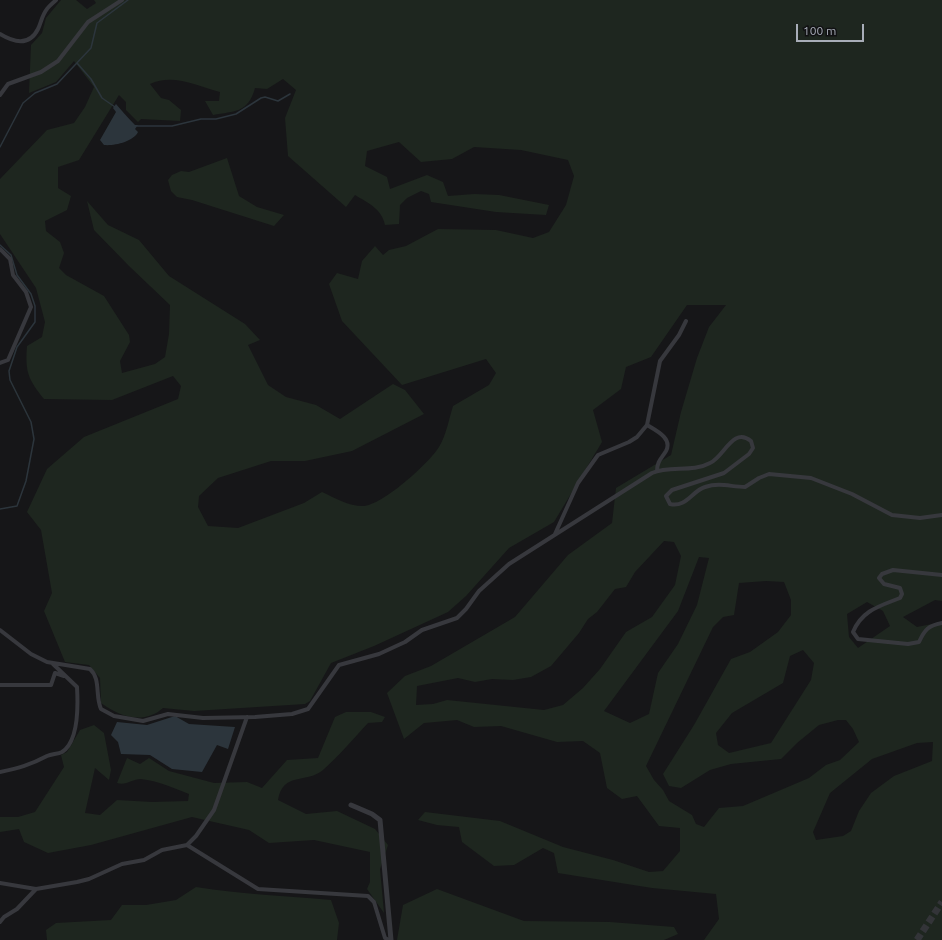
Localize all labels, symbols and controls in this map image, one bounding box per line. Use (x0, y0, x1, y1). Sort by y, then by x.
scale bar (798, 16, 866, 42)
text: 100 m (803, 24, 836, 37)

